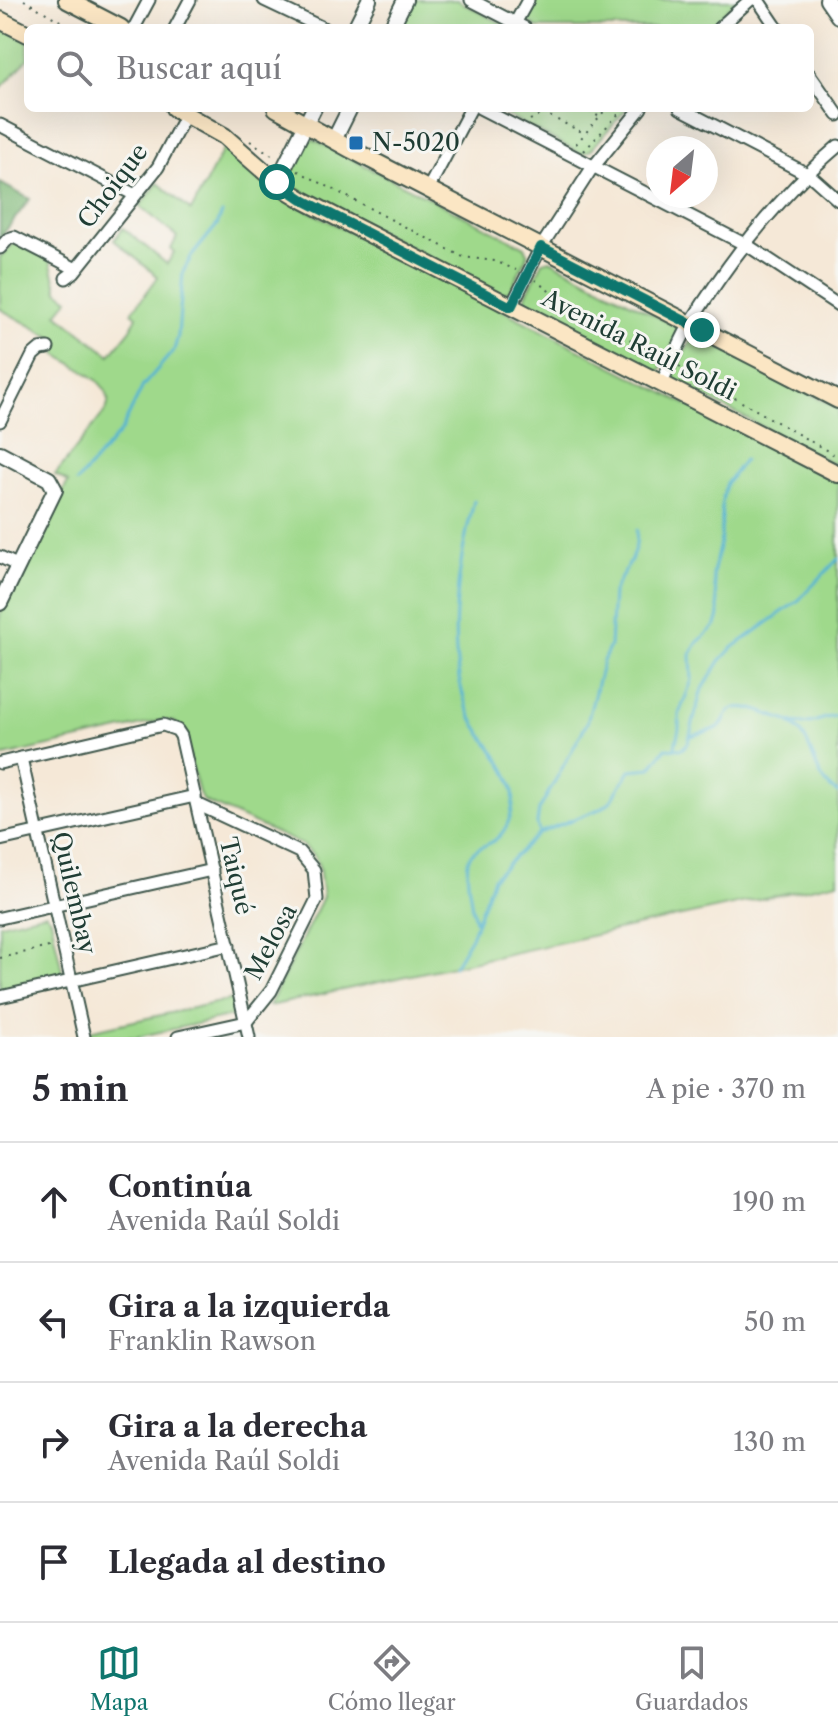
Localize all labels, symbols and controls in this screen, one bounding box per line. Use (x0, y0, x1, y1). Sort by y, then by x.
search box (24, 24, 814, 112)
icon: search (52, 46, 96, 90)
text: Buscar aquí (116, 50, 282, 87)
place label: N-5020 (372, 128, 460, 157)
marker: N-5020 (347, 134, 365, 152)
north arrow (646, 136, 718, 208)
street label: Choique (71, 138, 154, 234)
route start (259, 164, 295, 200)
street label: Avenida Raúl Soldi (536, 283, 741, 406)
route end (684, 312, 720, 348)
street label: Quilembay (46, 829, 103, 958)
street label: Taiqué (214, 834, 259, 917)
street label: Melosa (238, 898, 303, 985)
text: 5 min (32, 1068, 129, 1110)
text: A pie · 370 m (646, 1073, 806, 1105)
text: Continúa (108, 1168, 252, 1205)
icon: ahead (32, 1180, 76, 1224)
text: 190 m (732, 1186, 806, 1218)
text: Avenida Raúl Soldi (108, 1205, 340, 1237)
text: Gira a la izquierda (108, 1288, 390, 1325)
icon: left (32, 1300, 76, 1344)
text: 50 m (744, 1306, 806, 1338)
text: Franklin Rawson (108, 1325, 316, 1357)
text: Gira a la derecha (108, 1408, 367, 1445)
icon: right (32, 1420, 76, 1464)
text: 130 m (733, 1426, 806, 1458)
text: Avenida Raúl Soldi (108, 1445, 340, 1477)
icon: arrive (32, 1540, 76, 1584)
text: Llegada al destino (108, 1544, 386, 1581)
tab: Mapa (90, 1641, 148, 1716)
tab: Cómo llegar (328, 1641, 456, 1716)
tab: Guardados (635, 1641, 748, 1716)

